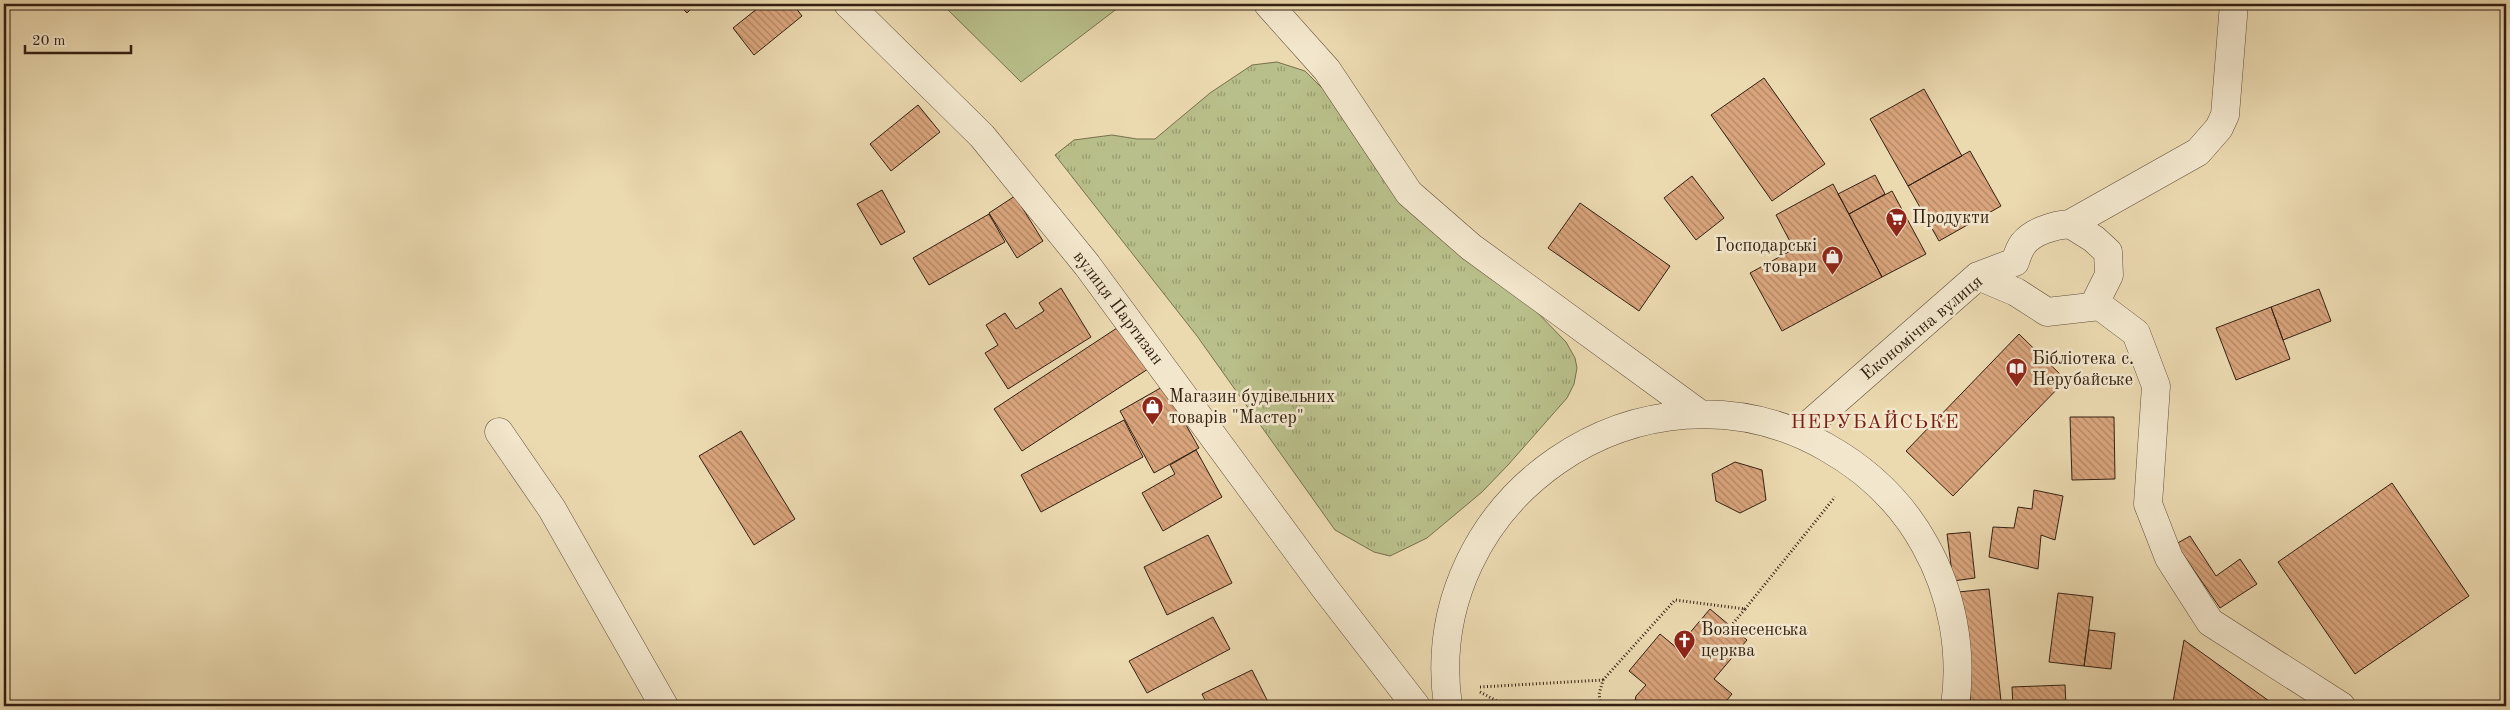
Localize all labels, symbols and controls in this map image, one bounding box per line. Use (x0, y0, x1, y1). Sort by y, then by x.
scale bar (25, 22, 131, 54)
text: 20 m (32, 34, 66, 49)
supermarket icon: Продукти (1884, 206, 1908, 237)
place label: Продукти (1912, 209, 1990, 227)
place label: Господарські товари (1715, 237, 1817, 276)
shop icon: Господарські товари (1821, 244, 1845, 275)
street label: вулиця Партизан (1069, 248, 1167, 368)
street label: Економічна вулиця (1858, 272, 1986, 384)
place label: Бібліотека с. Нерубайське (2032, 350, 2134, 389)
library icon: Бібліотека с. Нерубайське (2004, 357, 2028, 388)
place label: Магазин будівельних товарів "Мастер" (1169, 388, 1335, 427)
shop icon: Магазин будівельних товарів "Мастер" (1141, 395, 1165, 426)
district label: НЕРУБАЙСЬКЕ (1791, 410, 1960, 433)
place label: Вознесенська церква (1701, 621, 1808, 660)
church icon: Вознесенська церква (1673, 628, 1697, 659)

